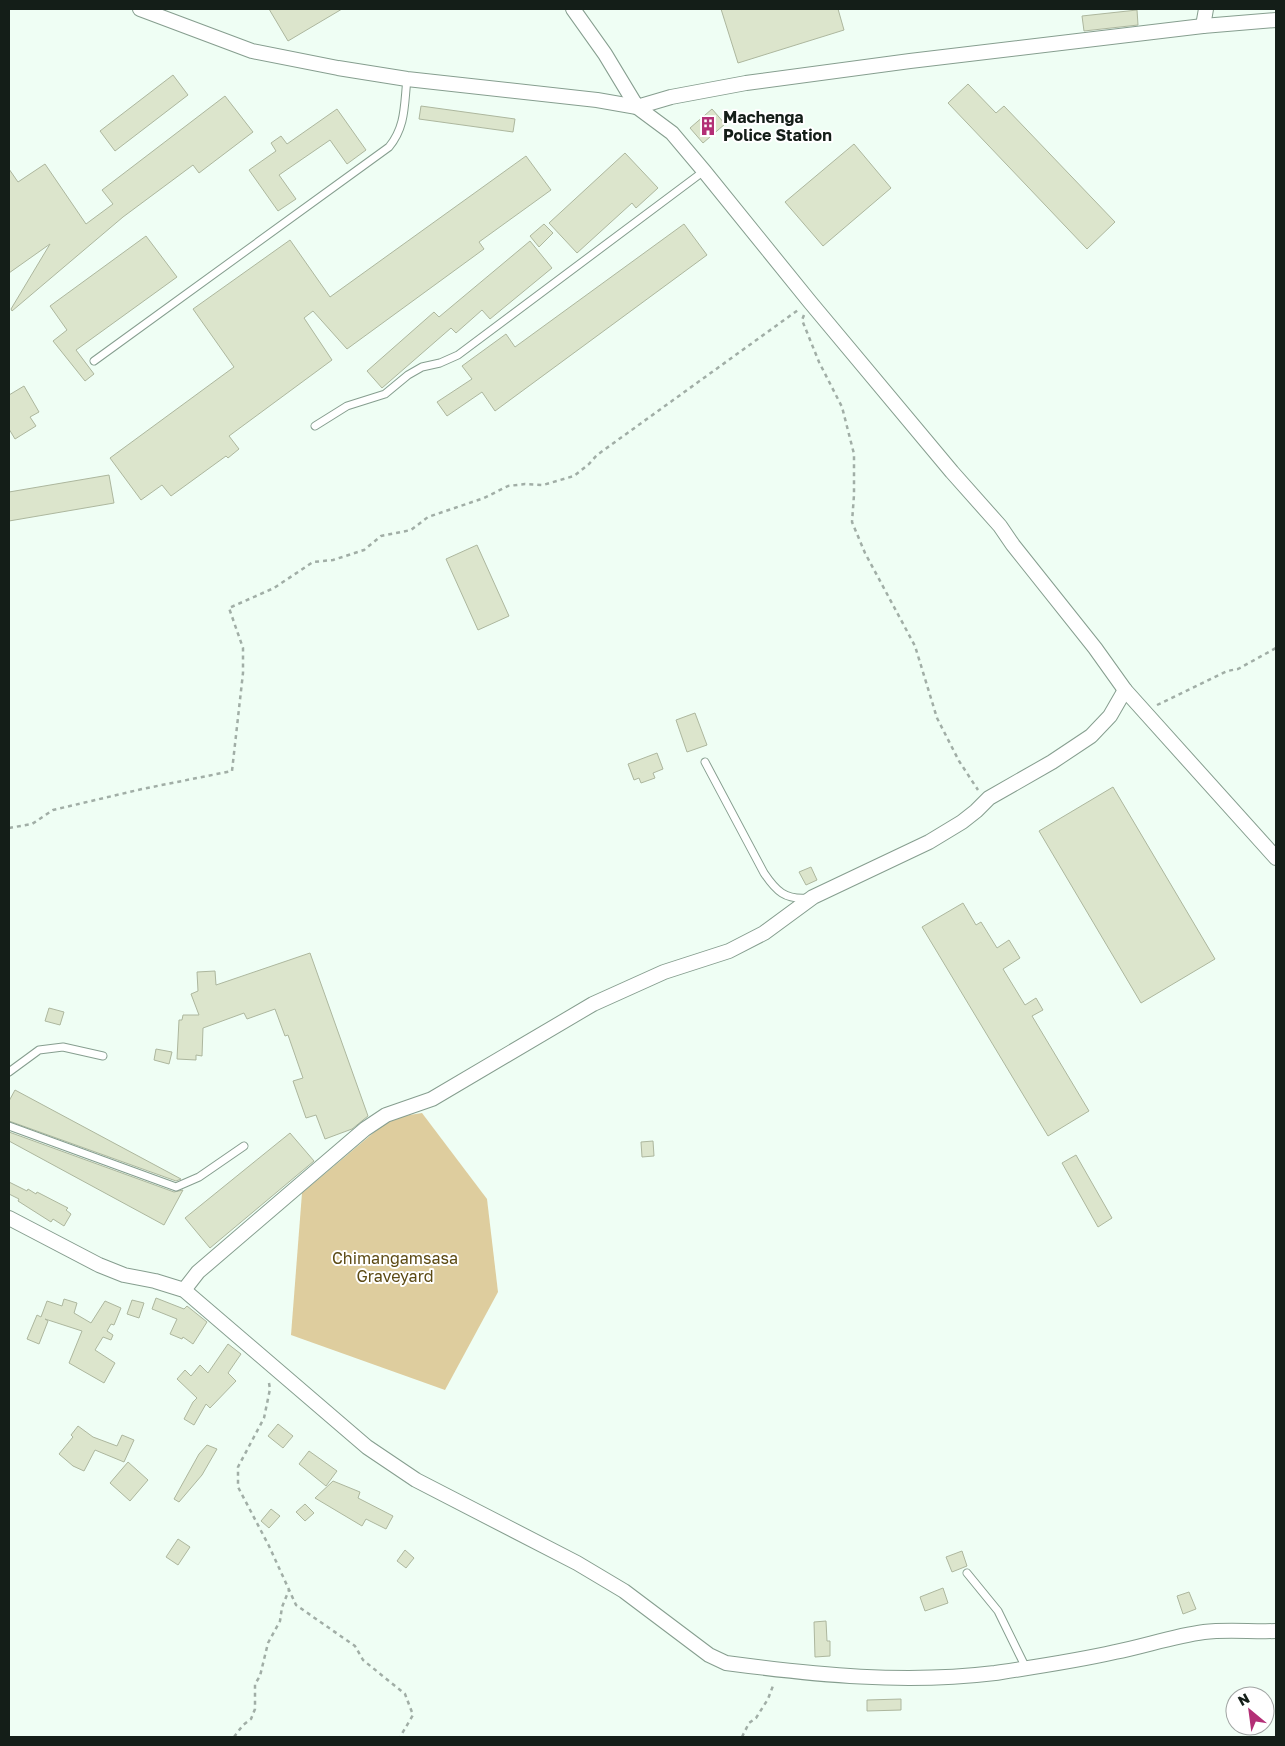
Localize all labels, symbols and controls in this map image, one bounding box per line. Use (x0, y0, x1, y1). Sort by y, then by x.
place label: Machenga Police Station (723, 107, 832, 145)
building icon: Machenga Police Station (697, 115, 719, 137)
park label: Chimangamsasa Graveyard (332, 1248, 458, 1286)
north arrow (1225, 1686, 1275, 1736)
text: N (1235, 1689, 1252, 1709)

